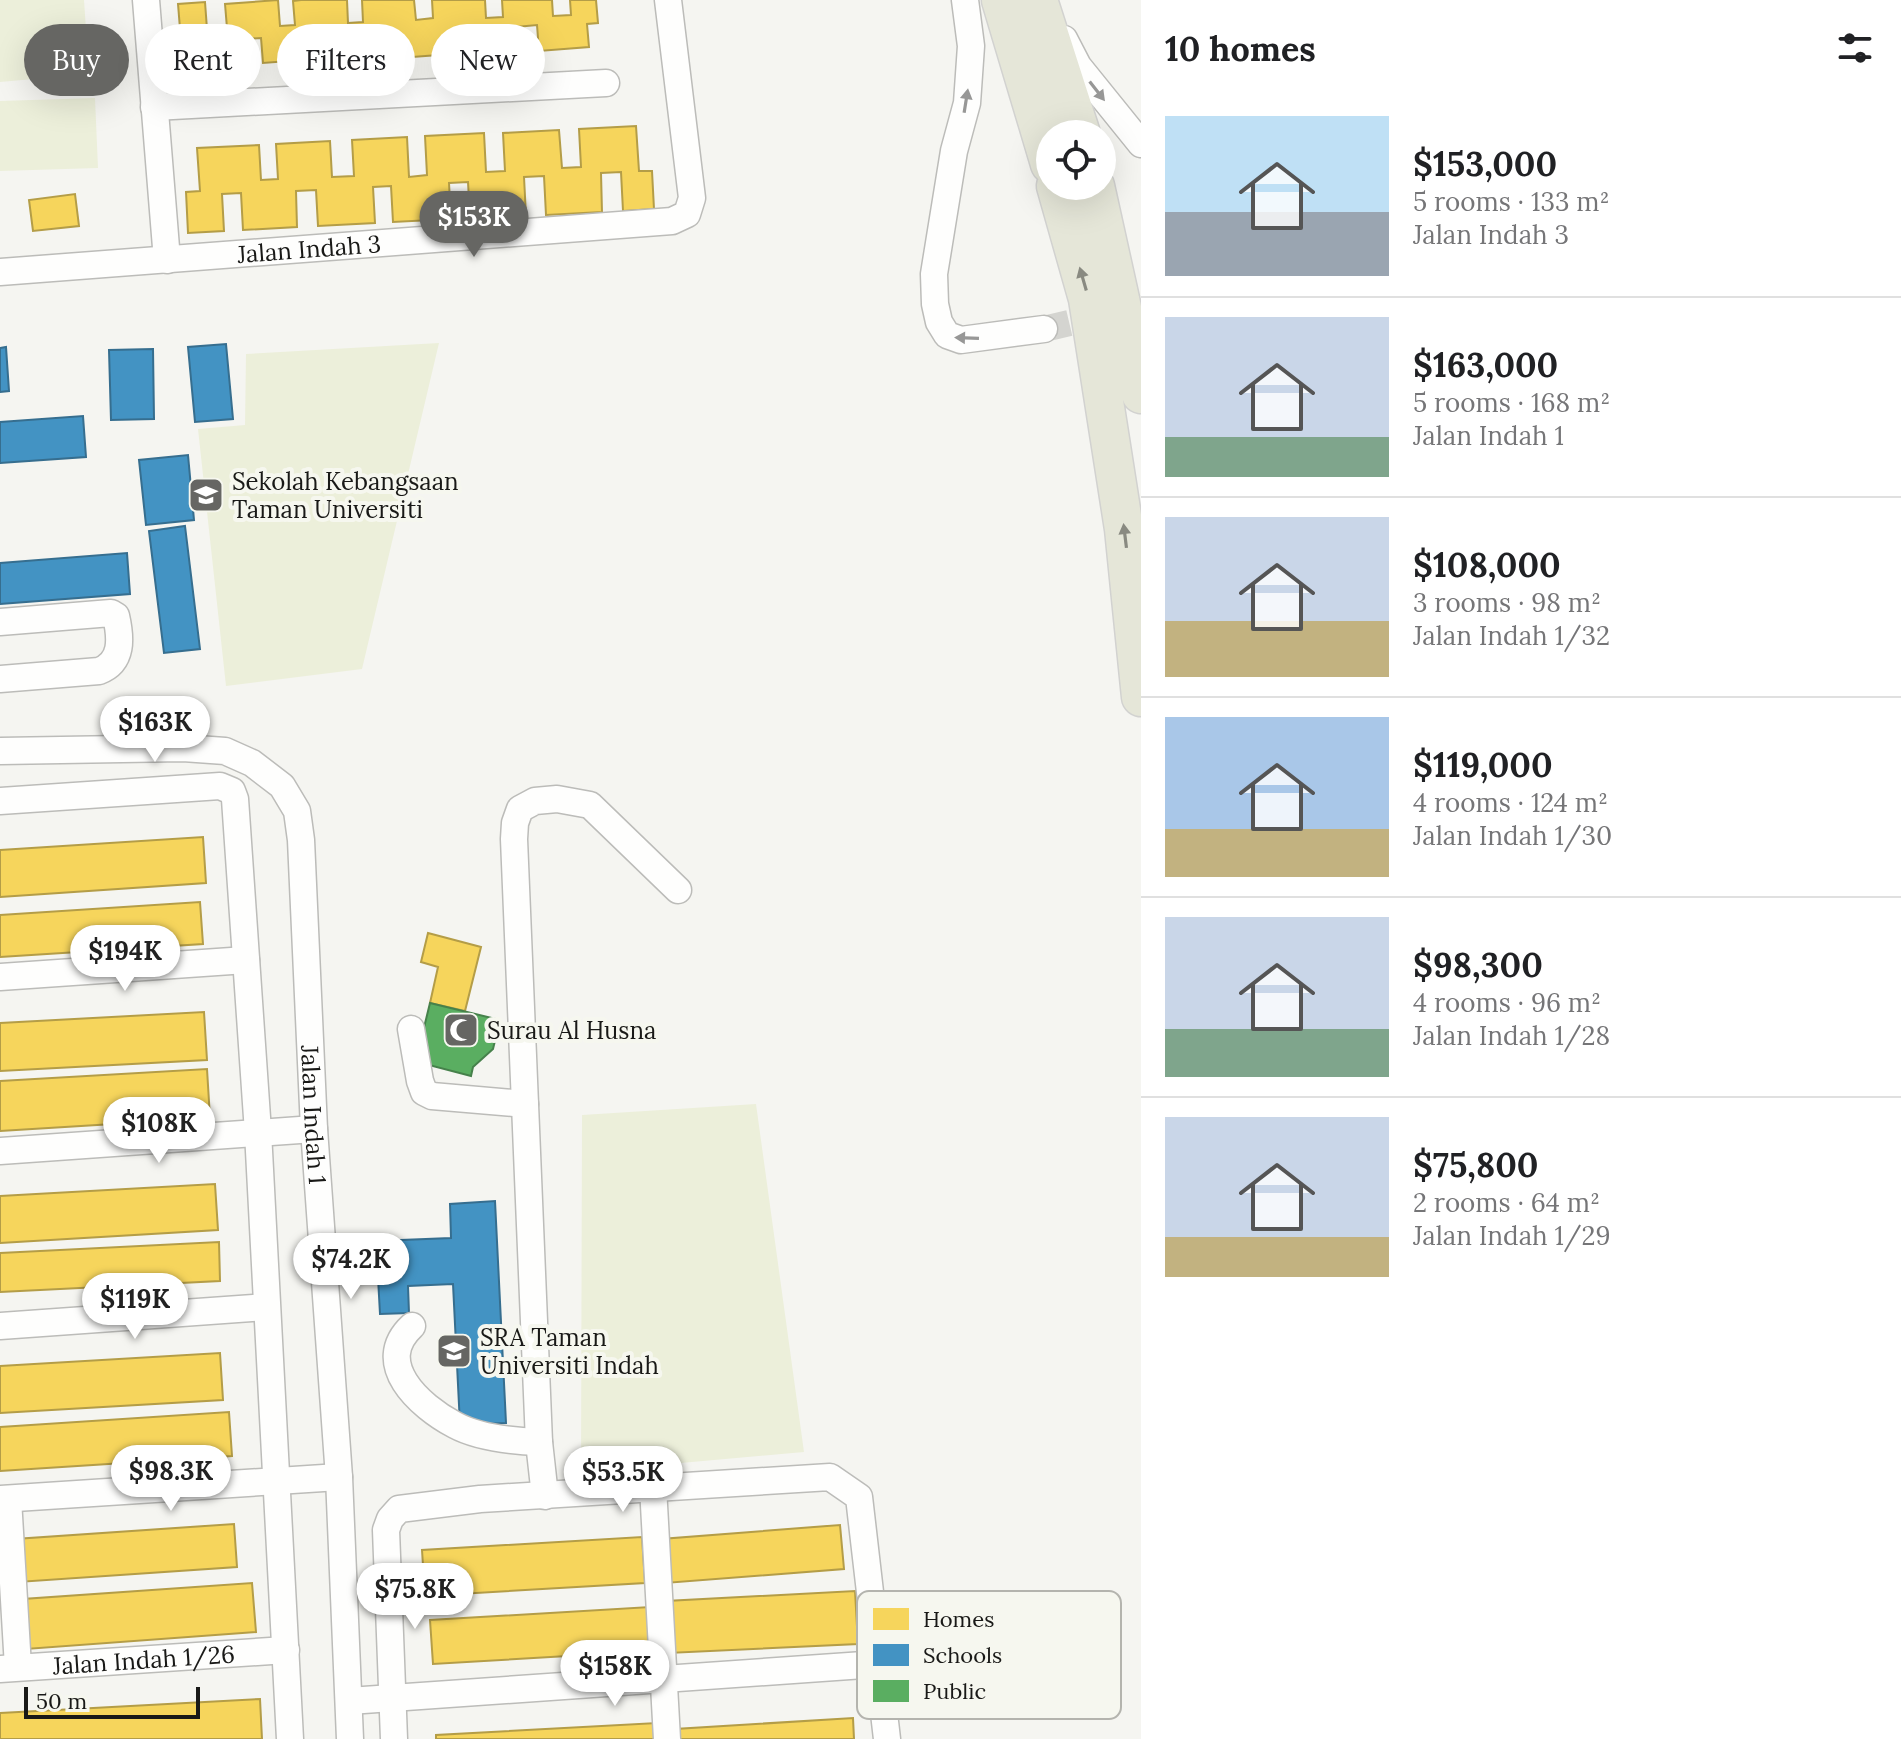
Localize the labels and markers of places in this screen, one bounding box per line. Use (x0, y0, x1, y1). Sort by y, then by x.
pin: $153K (418, 191, 530, 259)
place label: Sekolah Kebangsaan Taman Universiti (232, 466, 459, 525)
school or university icon: Sekolah Kebangsaan Taman Universiti (187, 476, 225, 514)
pin: $163K (99, 696, 211, 764)
pin: $194K (69, 925, 181, 993)
mosque icon: Surau Al Husna (442, 1011, 480, 1049)
place label: Surau Al Husna (487, 1015, 656, 1046)
pin: $108K (103, 1097, 215, 1165)
pin: $74.2K (286, 1233, 416, 1301)
pin: $119K (79, 1273, 191, 1341)
place label: SRA Taman Universiti Indah (480, 1322, 659, 1381)
school or university icon: SRA Taman Universiti Indah (435, 1332, 473, 1370)
pin: $98.3K (106, 1445, 236, 1513)
pin: $53.5K (558, 1446, 688, 1514)
pin: $75.8K (350, 1563, 480, 1631)
pin: $158K (559, 1640, 671, 1708)

